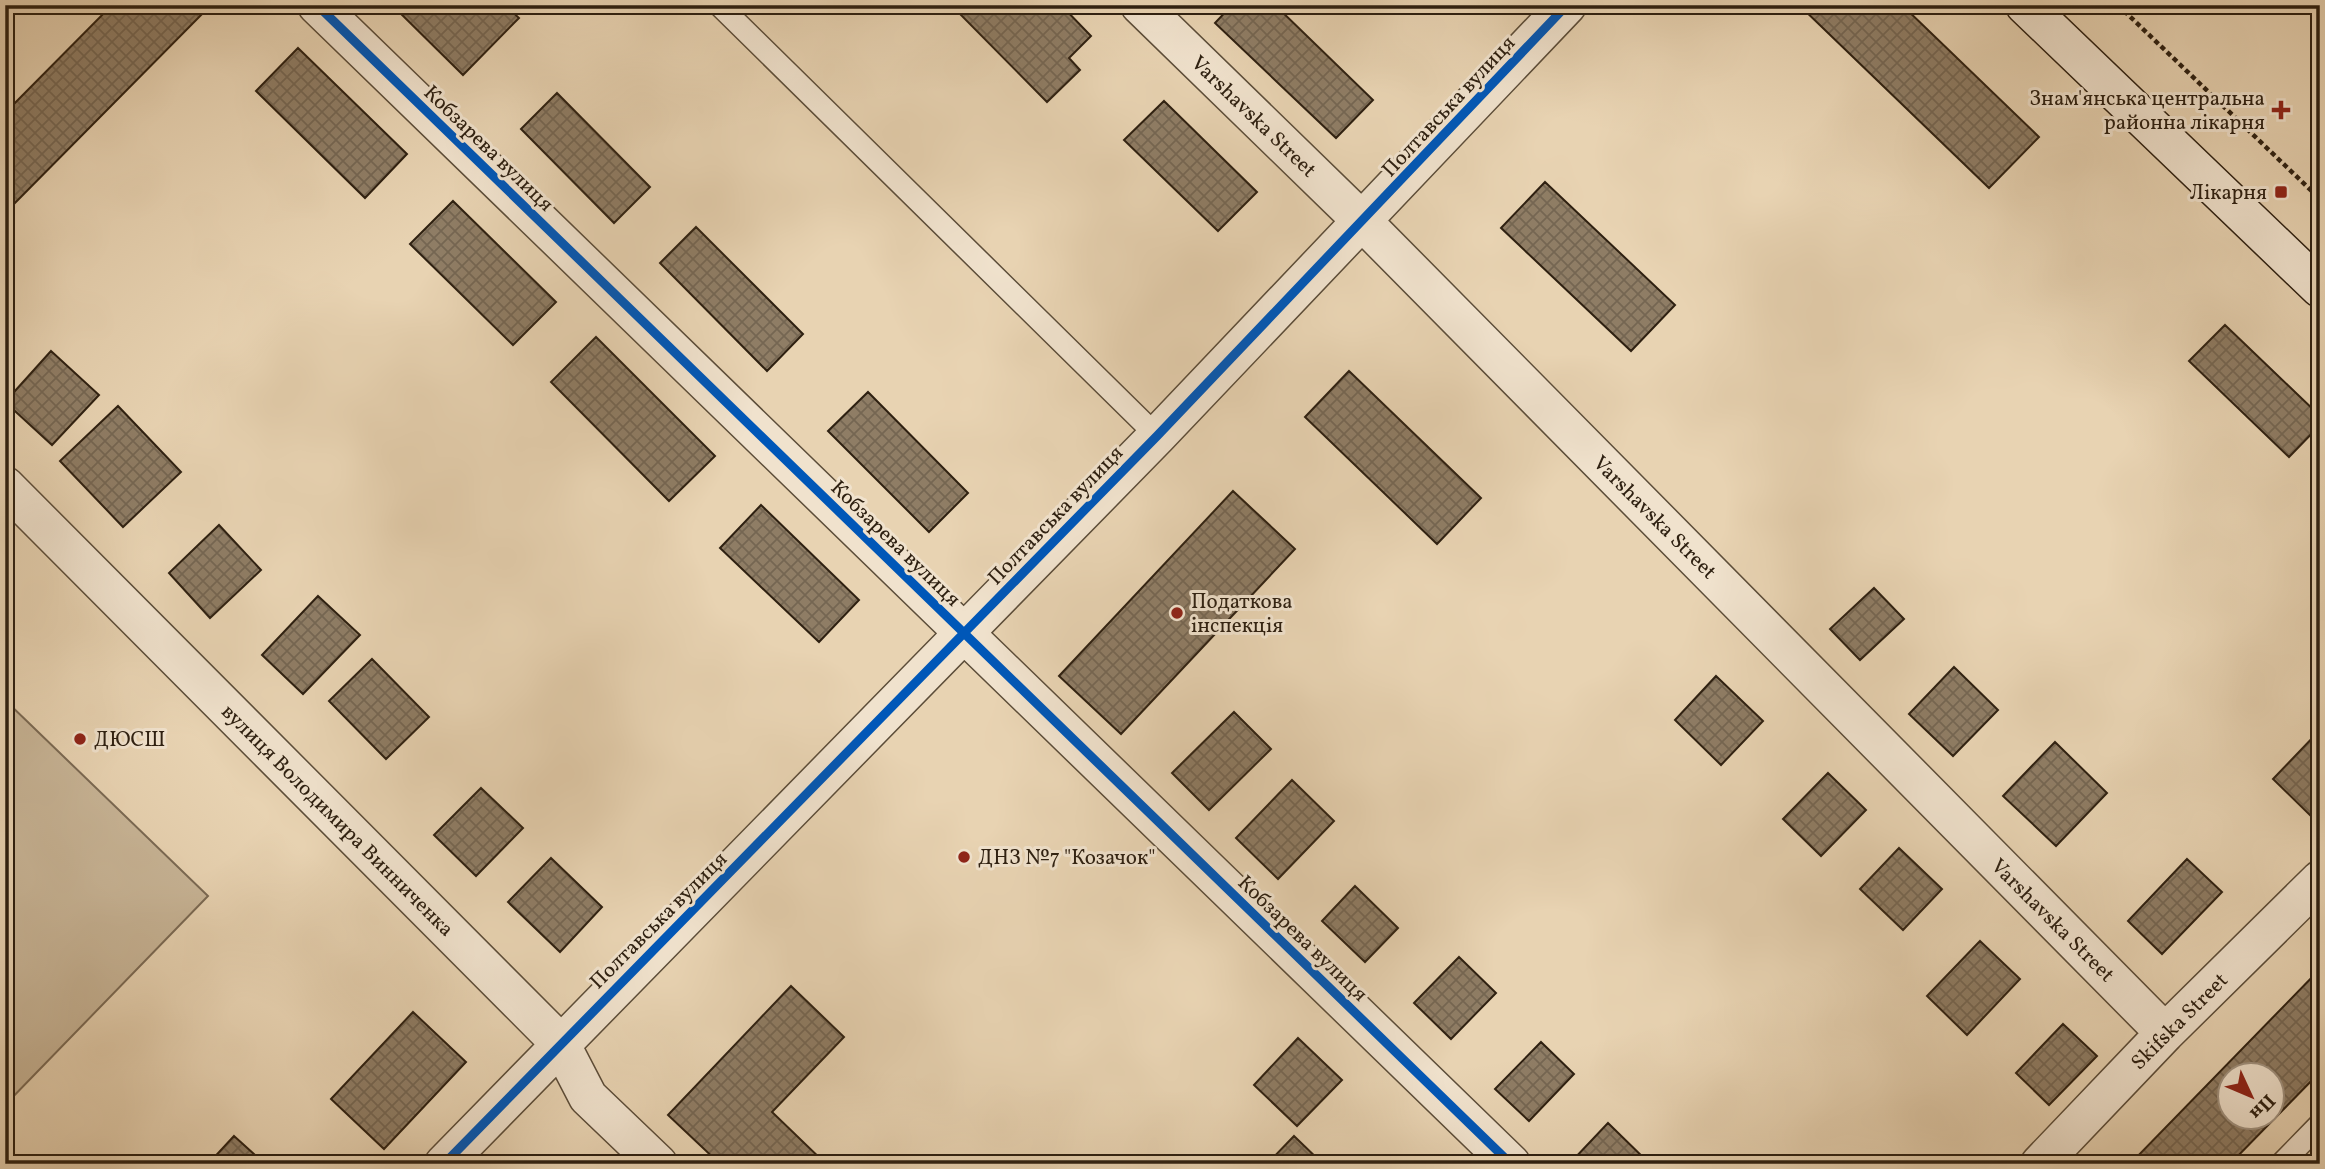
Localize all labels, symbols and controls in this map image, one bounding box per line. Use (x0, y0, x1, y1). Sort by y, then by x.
street label: Полтавська вулиця (1376, 30, 1522, 184)
street label: Varshavska Street (1184, 50, 1322, 185)
street label: Кобзарева вулиця (417, 79, 559, 219)
place label: Знам'янська центральна районна лікарня (2029, 85, 2265, 138)
marker: Знам'янська центральна районна лікарня (2271, 100, 2291, 120)
place label: Лікарня (2190, 179, 2267, 208)
marker: Лікарня (2273, 184, 2289, 200)
street label: Полтавська вулиця (982, 440, 1130, 592)
street label: Varshavska Street (1586, 450, 1722, 586)
street label: Кобзарева вулиця (824, 474, 966, 614)
place label: Податкова інспекція (1191, 588, 1293, 641)
marker: Податкова інспекція (1169, 605, 1185, 621)
street label: вулиця Володимира Винниченка (214, 698, 460, 944)
place label: ДЮСШ (94, 726, 165, 755)
marker: ДЮСШ (72, 731, 88, 747)
place label: ДНЗ №7 "Козачок" (978, 844, 1155, 873)
street label: Полтавська вулиця (584, 846, 734, 996)
marker: ДНЗ №7 "Козачок" (956, 849, 972, 865)
street label: Varshavska Street (1984, 853, 2120, 989)
street label: Кобзарева вулиця (1231, 869, 1373, 1009)
street label: Skifska Street (2125, 967, 2235, 1077)
north arrow (2216, 1060, 2286, 1130)
text: Пн (2243, 1088, 2281, 1125)

